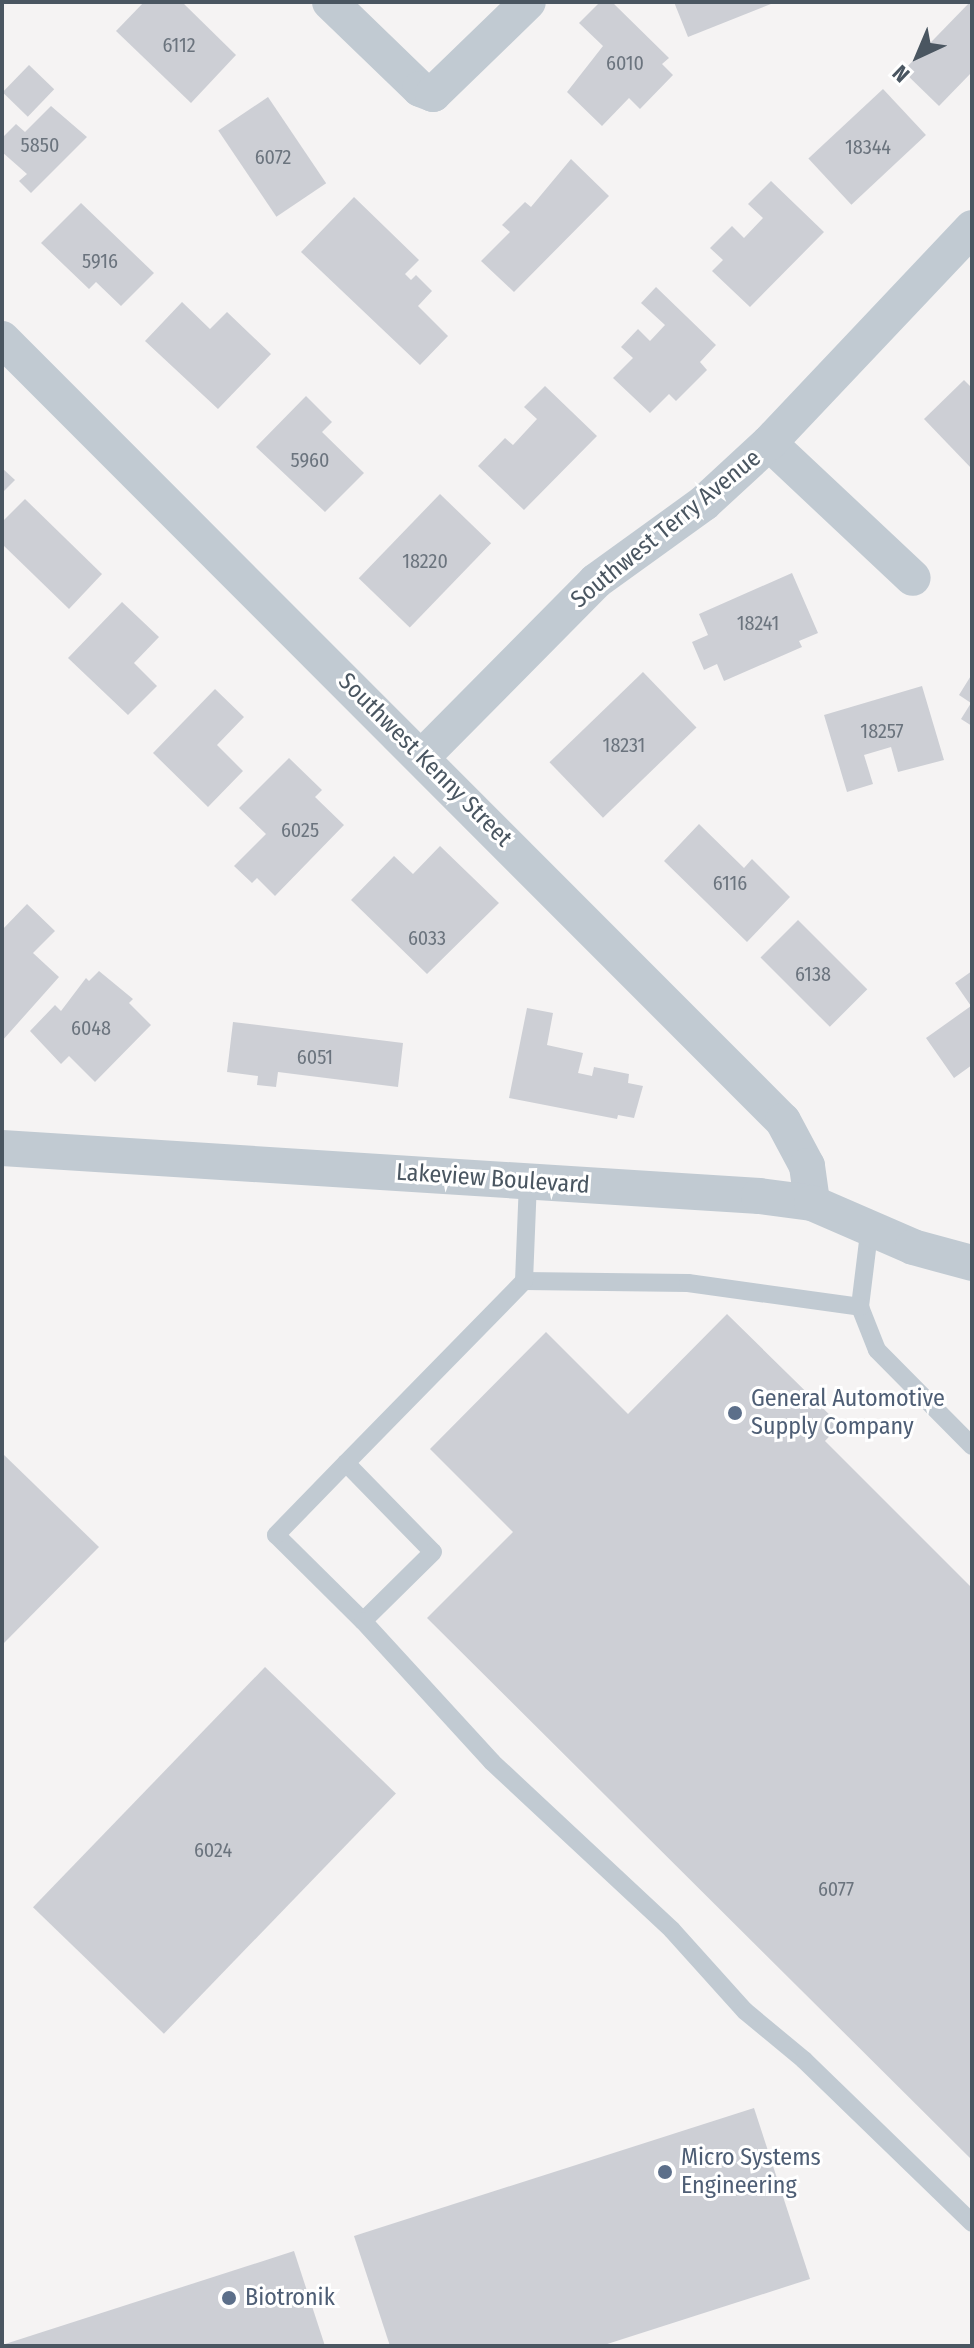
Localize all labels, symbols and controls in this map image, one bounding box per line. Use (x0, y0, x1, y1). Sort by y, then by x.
north arrow (878, 16, 958, 96)
house number: 6112 (162, 33, 196, 57)
house number: 6010 (606, 51, 644, 75)
text: N (887, 59, 915, 88)
house number: 5850 (21, 133, 59, 157)
house number: 18344 (845, 135, 891, 159)
house number: 6072 (255, 145, 291, 169)
house number: 5916 (82, 249, 118, 273)
street label: Southwest Terry Avenue (565, 444, 767, 614)
house number: 5960 (291, 448, 329, 472)
house number: 18220 (402, 549, 448, 573)
house number: 18241 (737, 611, 779, 635)
street label: Southwest Kenny Street (332, 667, 518, 853)
house number: 18257 (860, 719, 904, 743)
house number: 18231 (603, 733, 645, 757)
house number: 6025 (281, 818, 319, 842)
house number: 6116 (713, 871, 747, 895)
house number: 6033 (408, 926, 446, 950)
house number: 6138 (795, 962, 831, 986)
house number: 6048 (71, 1016, 111, 1040)
house number: 6051 (297, 1045, 333, 1069)
street label: Lakeview Boulevard (395, 1158, 591, 1200)
place label: General Automotive Supply Company (751, 1385, 945, 1441)
marker: General Automotive Supply Company (726, 1404, 744, 1422)
house number: 6024 (194, 1838, 232, 1862)
house number: 6077 (818, 1877, 854, 1901)
place label: Micro Systems Engineering (681, 2144, 821, 2200)
marker: Micro Systems Engineering (656, 2163, 674, 2181)
place label: Biotronik (245, 2284, 335, 2312)
marker: Biotronik (220, 2289, 238, 2307)

